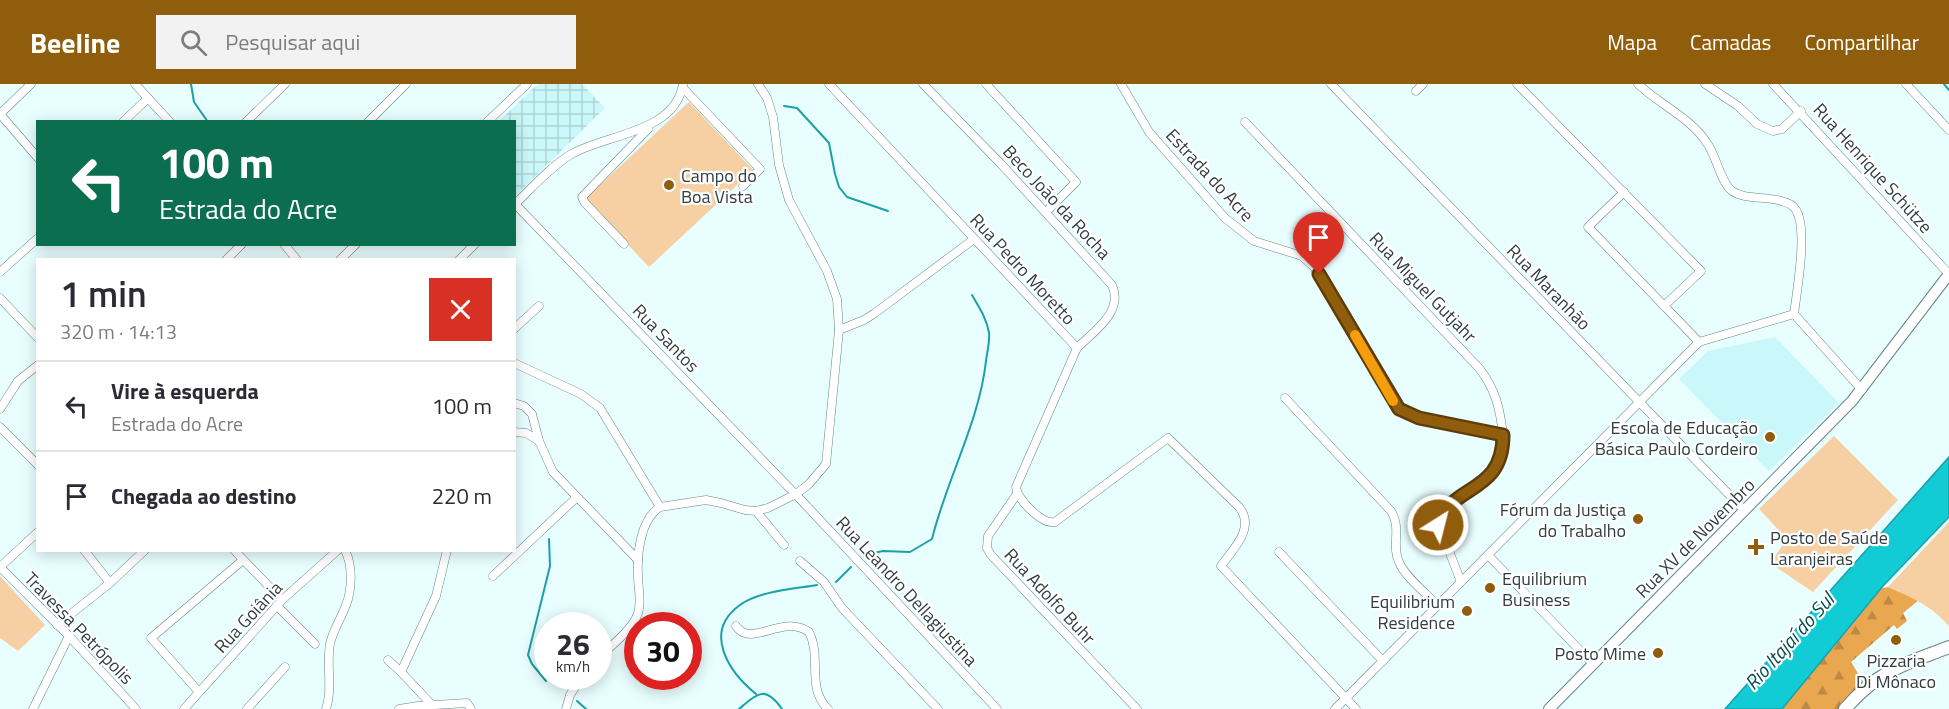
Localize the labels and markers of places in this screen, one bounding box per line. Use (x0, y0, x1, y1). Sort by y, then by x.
place label: Campo do Boa Vista (681, 162, 757, 210)
marker: Campo do Boa Vista (662, 178, 676, 192)
pin (1293, 212, 1344, 274)
place label: Escola de Educação Básica Paulo Cordeiro (1595, 414, 1758, 462)
marker: Escola de Educação Básica Paulo Cordeiro (1763, 430, 1777, 444)
place label: Fórum da Justiça do Trabalho (1500, 496, 1626, 544)
marker: Fórum da Justiça do Trabalho (1631, 512, 1645, 526)
place label: Posto de Saúde Laranjeiras (1770, 524, 1888, 572)
marker: Posto de Saúde Laranjeiras (1747, 538, 1765, 556)
place label: Equilibrium Business (1502, 565, 1587, 613)
marker: Equilibrium Business (1483, 581, 1497, 595)
place label: Equilibrium Residence (1370, 588, 1455, 636)
marker: Equilibrium Residence (1460, 604, 1474, 618)
marker: Pizzaria Di Mônaco (1889, 633, 1903, 647)
place label: Posto Mime (1555, 640, 1646, 667)
marker: Posto Mime (1651, 646, 1665, 660)
place label: Pizzaria Di Mônaco (1856, 647, 1936, 695)

